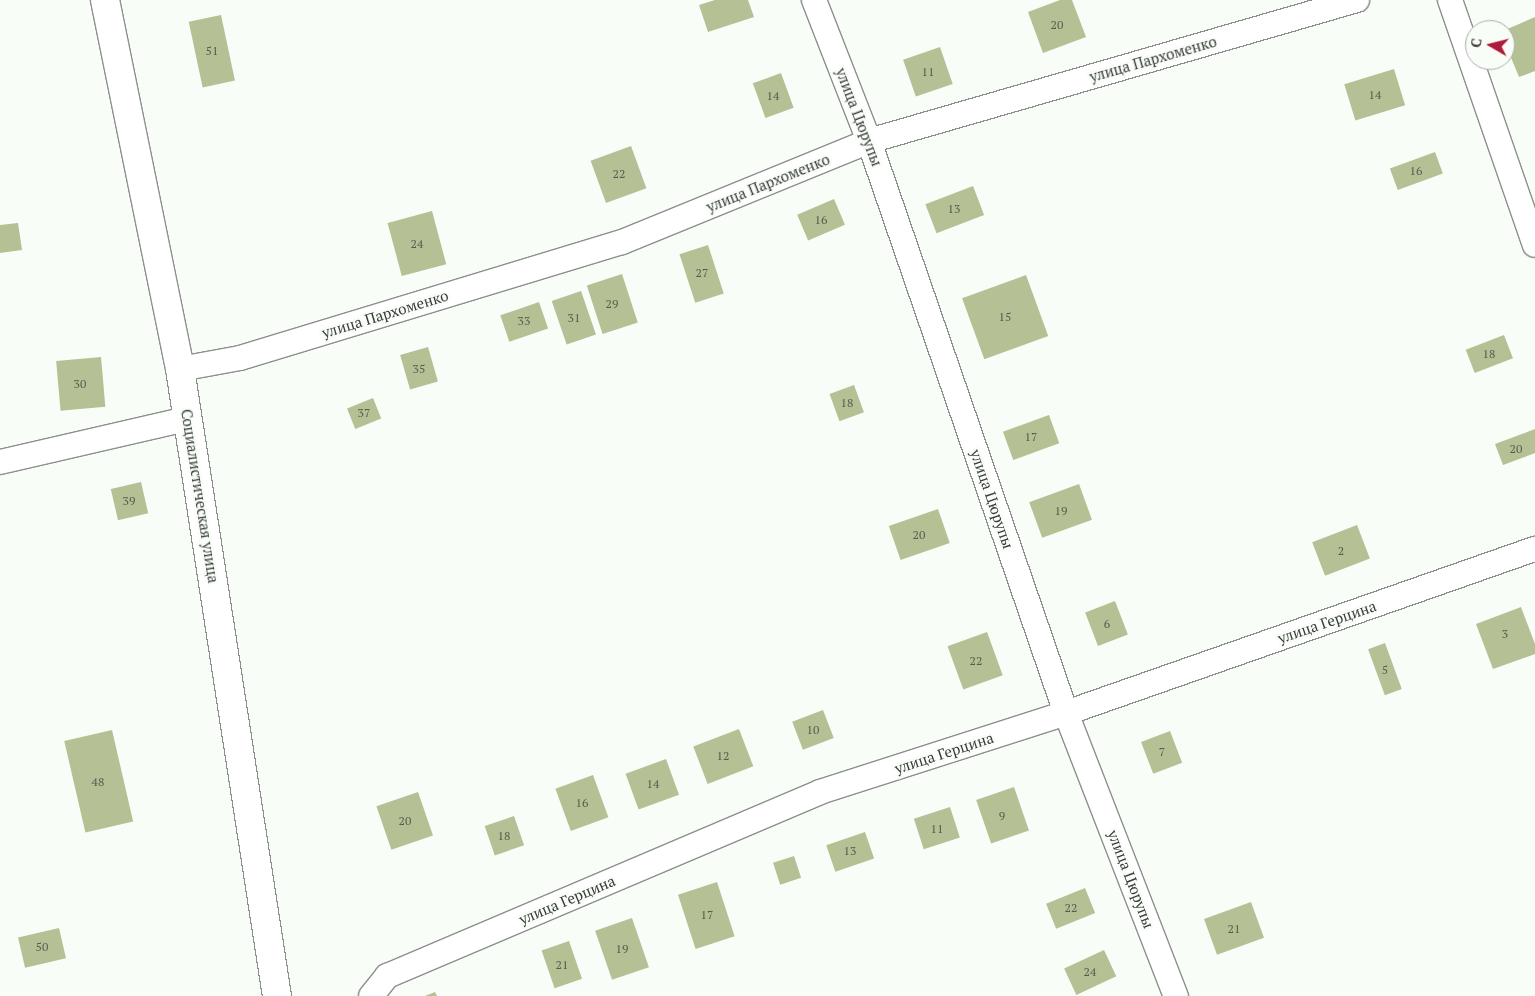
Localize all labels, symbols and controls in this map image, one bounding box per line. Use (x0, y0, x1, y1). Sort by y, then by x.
house number: 20 (1051, 18, 1063, 32)
north arrow (1465, 20, 1515, 70)
street label: улица Пархоменко (1087, 32, 1219, 86)
text: С (1466, 37, 1486, 49)
house number: 51 (206, 44, 218, 58)
street label: улица Цюрупы (832, 65, 886, 169)
house number: 11 (922, 65, 934, 79)
house number: 14 (1369, 88, 1381, 102)
house number: 14 (767, 89, 779, 103)
street label: улица Пархоменко (704, 150, 832, 216)
house number: 16 (1410, 164, 1422, 178)
house number: 22 (613, 167, 625, 181)
house number: 13 (948, 202, 960, 216)
house number: 16 (815, 213, 827, 227)
house number: 24 (411, 237, 423, 251)
house number: 27 (696, 266, 708, 280)
street label: улица Пархоменко (319, 286, 451, 342)
house number: 29 (606, 297, 618, 311)
house number: 15 (999, 310, 1011, 324)
house number: 31 (568, 311, 580, 325)
house number: 33 (518, 314, 530, 328)
house number: 18 (1483, 347, 1495, 361)
house number: 35 (413, 362, 425, 376)
house number: 30 (74, 377, 86, 391)
house number: 18 (841, 396, 853, 410)
house number: 37 (358, 406, 370, 420)
street label: Социалистическая улица (177, 408, 223, 584)
house number: 17 (1025, 430, 1037, 444)
house number: 20 (1510, 442, 1522, 456)
street label: улица Цюрупы (967, 447, 1017, 551)
house number: 39 (123, 494, 135, 508)
house number: 19 (1055, 504, 1067, 518)
house number: 20 (913, 528, 925, 542)
house number: 2 (1338, 544, 1344, 558)
street label: улица Герцина (1275, 597, 1379, 647)
house number: 6 (1104, 617, 1110, 631)
house number: 3 (1502, 627, 1508, 641)
house number: 22 (970, 654, 982, 668)
house number: 5 (1382, 663, 1388, 677)
house number: 10 (807, 723, 819, 737)
street label: улица Герцина (892, 729, 996, 777)
house number: 7 (1159, 745, 1165, 759)
house number: 12 (717, 749, 729, 763)
house number: 48 (92, 775, 104, 789)
house number: 14 (647, 777, 659, 791)
house number: 16 (576, 796, 588, 810)
house number: 9 (999, 809, 1005, 823)
house number: 20 (399, 814, 411, 828)
house number: 11 (931, 822, 943, 836)
street label: улица Цюрупы (1104, 827, 1158, 931)
house number: 18 (498, 829, 510, 843)
house number: 13 (844, 844, 856, 858)
street label: улица Герцина (516, 872, 618, 928)
house number: 22 (1065, 901, 1077, 915)
house number: 17 (701, 908, 713, 922)
house number: 21 (1228, 922, 1240, 936)
house number: 50 (36, 940, 48, 954)
house number: 19 (616, 942, 628, 956)
house number: 21 (556, 958, 568, 972)
house number: 24 (1084, 965, 1096, 979)

